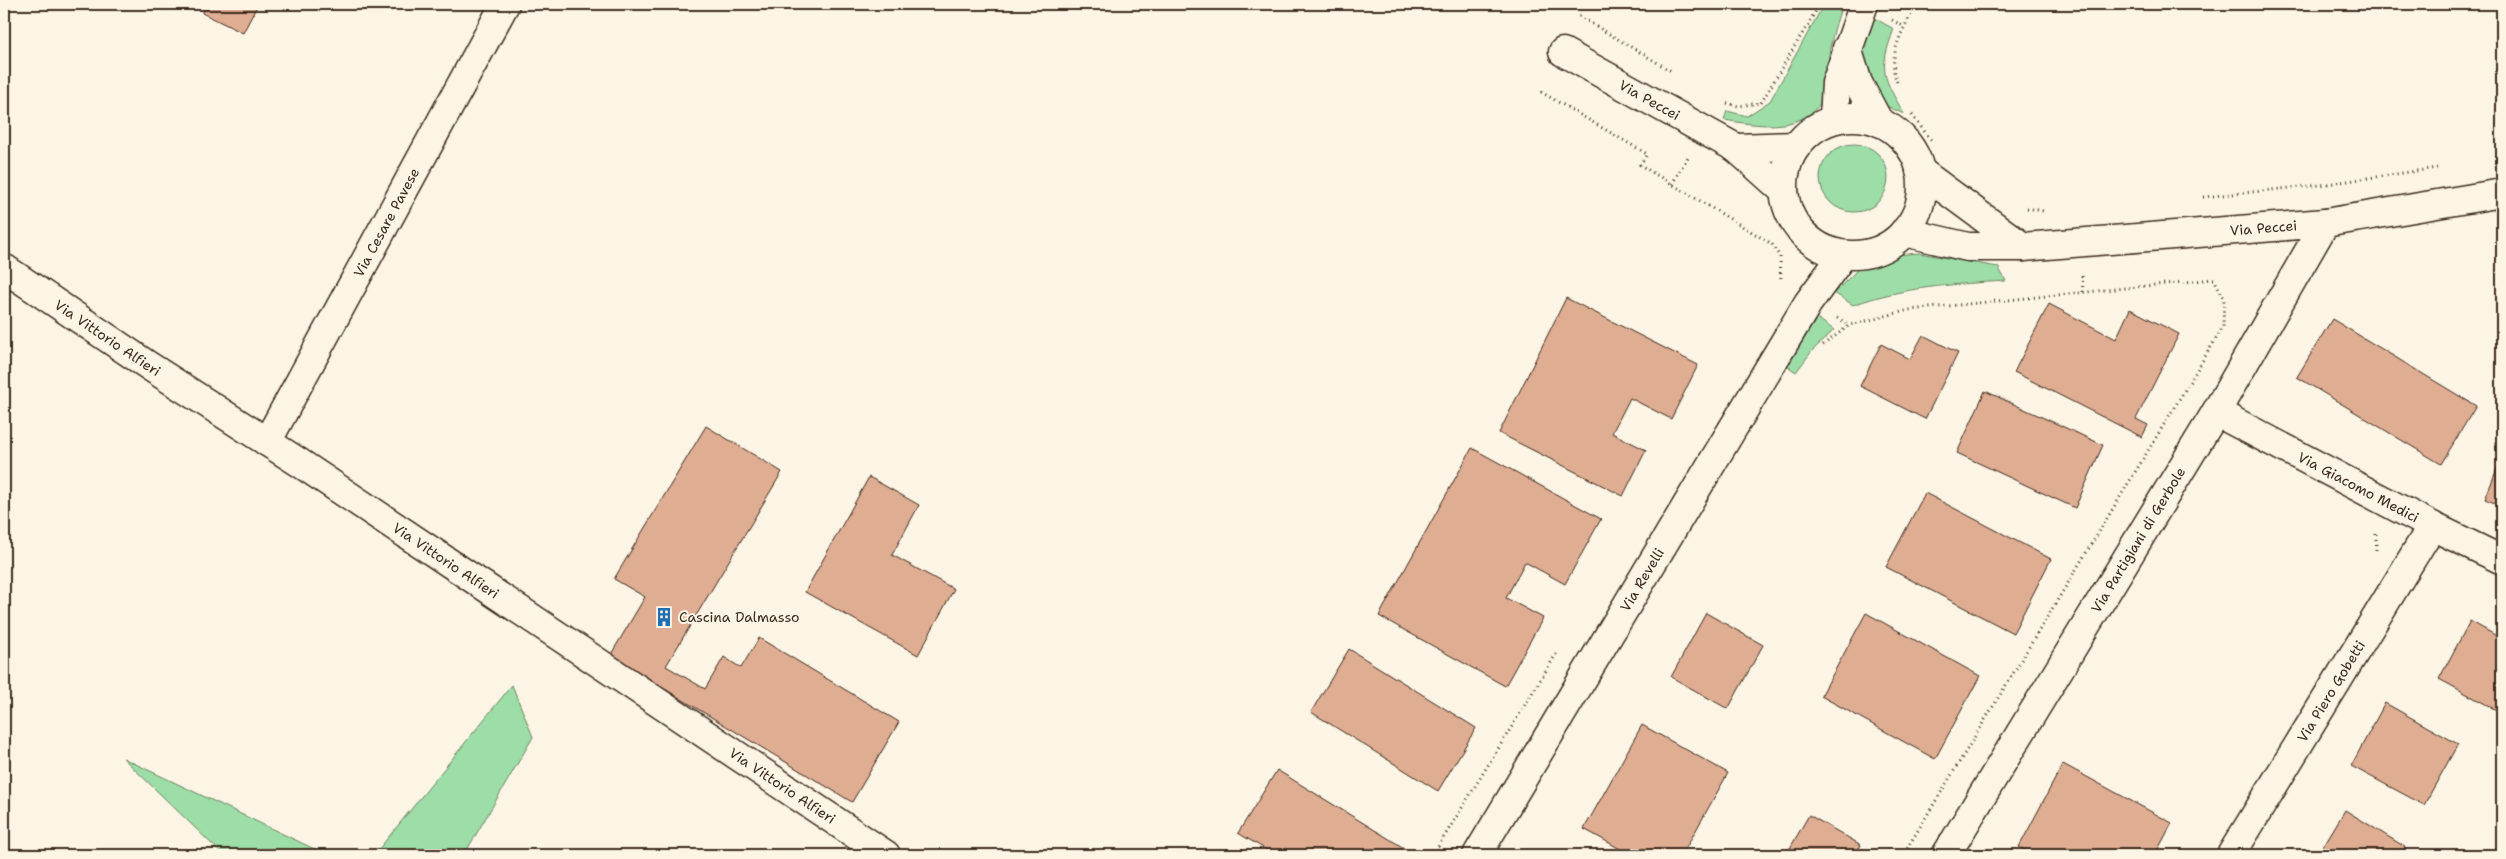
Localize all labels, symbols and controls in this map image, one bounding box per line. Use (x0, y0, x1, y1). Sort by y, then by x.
street label: Via Peccei (1616, 76, 1683, 124)
street label: Via Cesare Pavese (349, 164, 423, 280)
street label: Via Peccei (2229, 216, 2298, 240)
street label: Via Vittorio Alfieri (51, 296, 164, 380)
street label: Via Giacomo Medici (2295, 448, 2422, 527)
street label: Via Partigiani di Gerbole (2087, 464, 2189, 616)
street label: Via Vittorio Alfieri (389, 519, 503, 603)
street label: Via Revelli (1616, 545, 1668, 615)
building icon: Cascina Dalmasso (653, 606, 675, 628)
place label: Cascina Dalmasso (679, 608, 800, 626)
street label: Via Piero Gobetti (2293, 637, 2369, 745)
street label: Via Vittorio Alfieri (726, 744, 839, 828)

